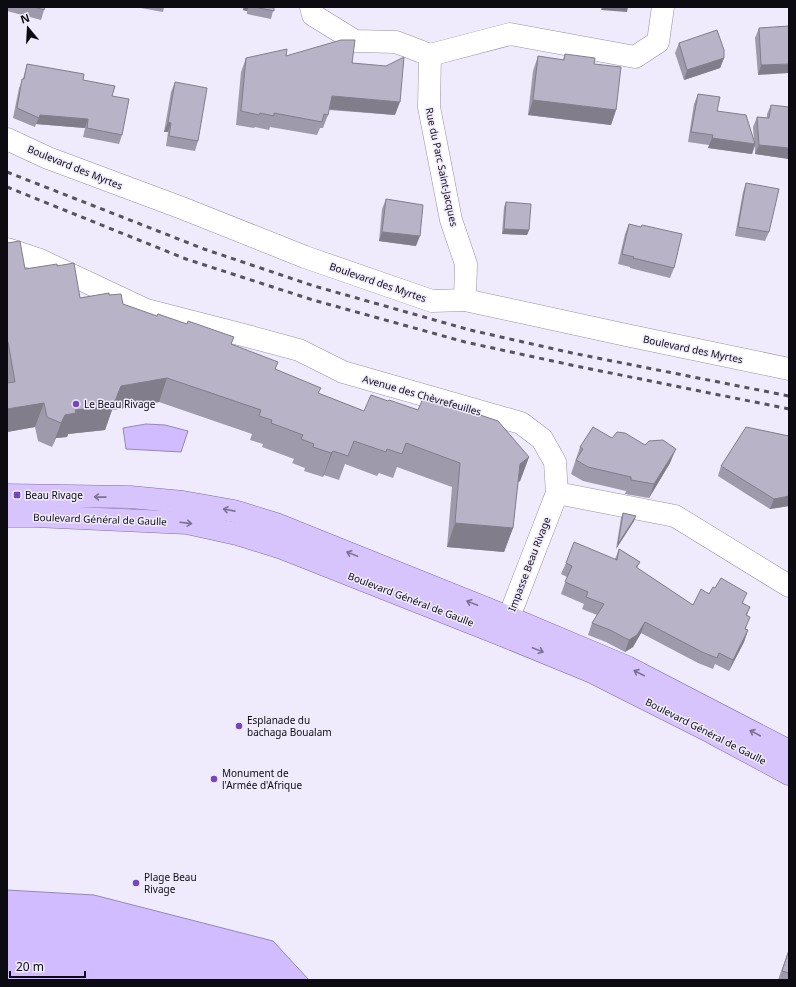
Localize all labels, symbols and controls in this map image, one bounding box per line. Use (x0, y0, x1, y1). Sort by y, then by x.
north arrow (8, 8, 48, 48)
text: N (18, 9, 31, 27)
street label: Rue du Parc Saint-Jacques (423, 106, 461, 228)
street label: Boulevard des Myrtes (25, 141, 125, 193)
street label: Boulevard des Myrtes (328, 259, 429, 305)
street label: Boulevard des Myrtes (642, 332, 744, 366)
street label: Avenue des Chèvrefeuilles (361, 371, 483, 419)
place label: Le Beau Rivage (84, 397, 156, 411)
marker: Le Beau Rivage (71, 399, 81, 409)
place label: Beau Rivage (25, 488, 83, 502)
marker: Beau Rivage (12, 490, 22, 500)
one-way arrow (94, 493, 107, 501)
one-way arrow (223, 506, 236, 514)
street label: Boulevard Général de Gaulle (33, 510, 167, 528)
street label: Impasse Beau Rivage (505, 514, 554, 613)
one-way arrow (179, 519, 192, 527)
one-way arrow (346, 550, 358, 558)
street label: Boulevard Général de Gaulle (346, 568, 476, 630)
one-way arrow (467, 598, 479, 606)
one-way arrow (531, 647, 543, 654)
one-way arrow (634, 669, 646, 676)
street label: Boulevard Général de Gaulle (643, 694, 769, 768)
place label: Esplanade du bachaga Boualam (247, 713, 332, 739)
marker: Esplanade du bachaga Boualam (234, 721, 244, 731)
one-way arrow (749, 729, 761, 736)
place label: Monument de l'Armée d'Afrique (222, 766, 302, 792)
marker: Monument de l'Armée d'Afrique (209, 774, 219, 784)
place label: Plage Beau Rivage (144, 870, 197, 896)
marker: Plage Beau Rivage (131, 878, 141, 888)
scale bar (10, 953, 85, 979)
text: 20 m (16, 958, 44, 975)

